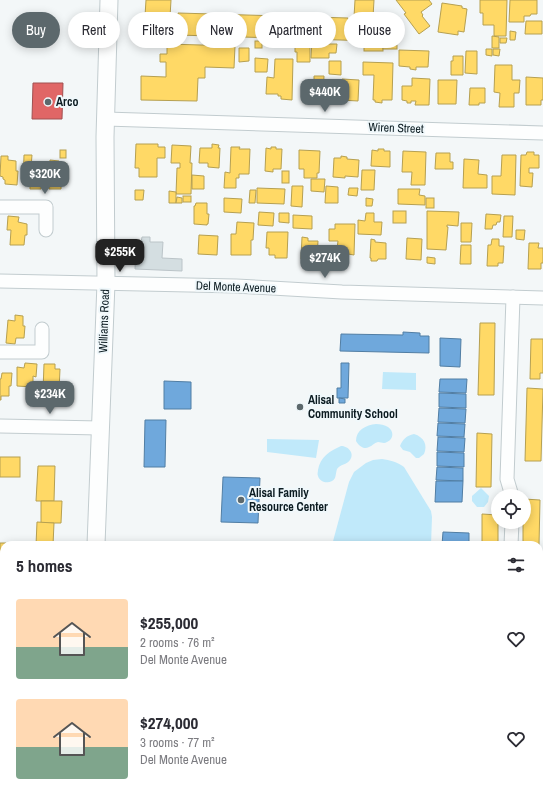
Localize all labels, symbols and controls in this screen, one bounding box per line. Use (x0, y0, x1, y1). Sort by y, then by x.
chip: Buy (12, 12, 60, 48)
chip: Rent (68, 12, 120, 48)
chip: Filters (128, 12, 188, 48)
chip: New (196, 12, 247, 48)
chip: Apartment (255, 12, 336, 48)
chip: House (344, 12, 405, 48)
pin: $440K (297, 79, 353, 113)
text: $440K (309, 83, 341, 100)
place label: Arco (56, 94, 78, 110)
marker: Arco (43, 97, 53, 107)
street label: Wiren Street (368, 119, 424, 137)
pin: $320K (17, 161, 73, 195)
text: $320K (29, 165, 61, 182)
pin: $255K (92, 239, 148, 273)
text: $255K (104, 243, 136, 260)
pin: $274K (297, 245, 353, 279)
text: $274K (309, 249, 341, 266)
street label: Del Monte Avenue (196, 278, 276, 296)
street label: Williams Road (95, 289, 113, 353)
pin: $234K (22, 381, 78, 415)
text: $234K (34, 385, 66, 402)
place label: Alisal Community School (308, 392, 398, 422)
marker: Alisal Community School (295, 402, 305, 412)
place label: Alisal Family Resource Center (249, 485, 328, 515)
map controls (491, 489, 531, 529)
button: locate (491, 489, 531, 529)
marker: Alisal Family Resource Center (236, 495, 246, 505)
text: 5 homes (16, 554, 73, 577)
icon: filters (505, 554, 527, 576)
text: $255,000 (140, 611, 198, 634)
icon: home (48, 615, 96, 663)
icon: heart (505, 628, 527, 650)
text: 2 rooms · 76 m² (140, 634, 215, 651)
text: Del Monte Avenue (140, 651, 227, 668)
text: $274,000 (140, 711, 198, 734)
icon: home (48, 715, 96, 763)
icon: heart (505, 728, 527, 750)
text: 3 rooms · 77 m² (140, 734, 215, 751)
text: Del Monte Avenue (140, 751, 227, 768)

